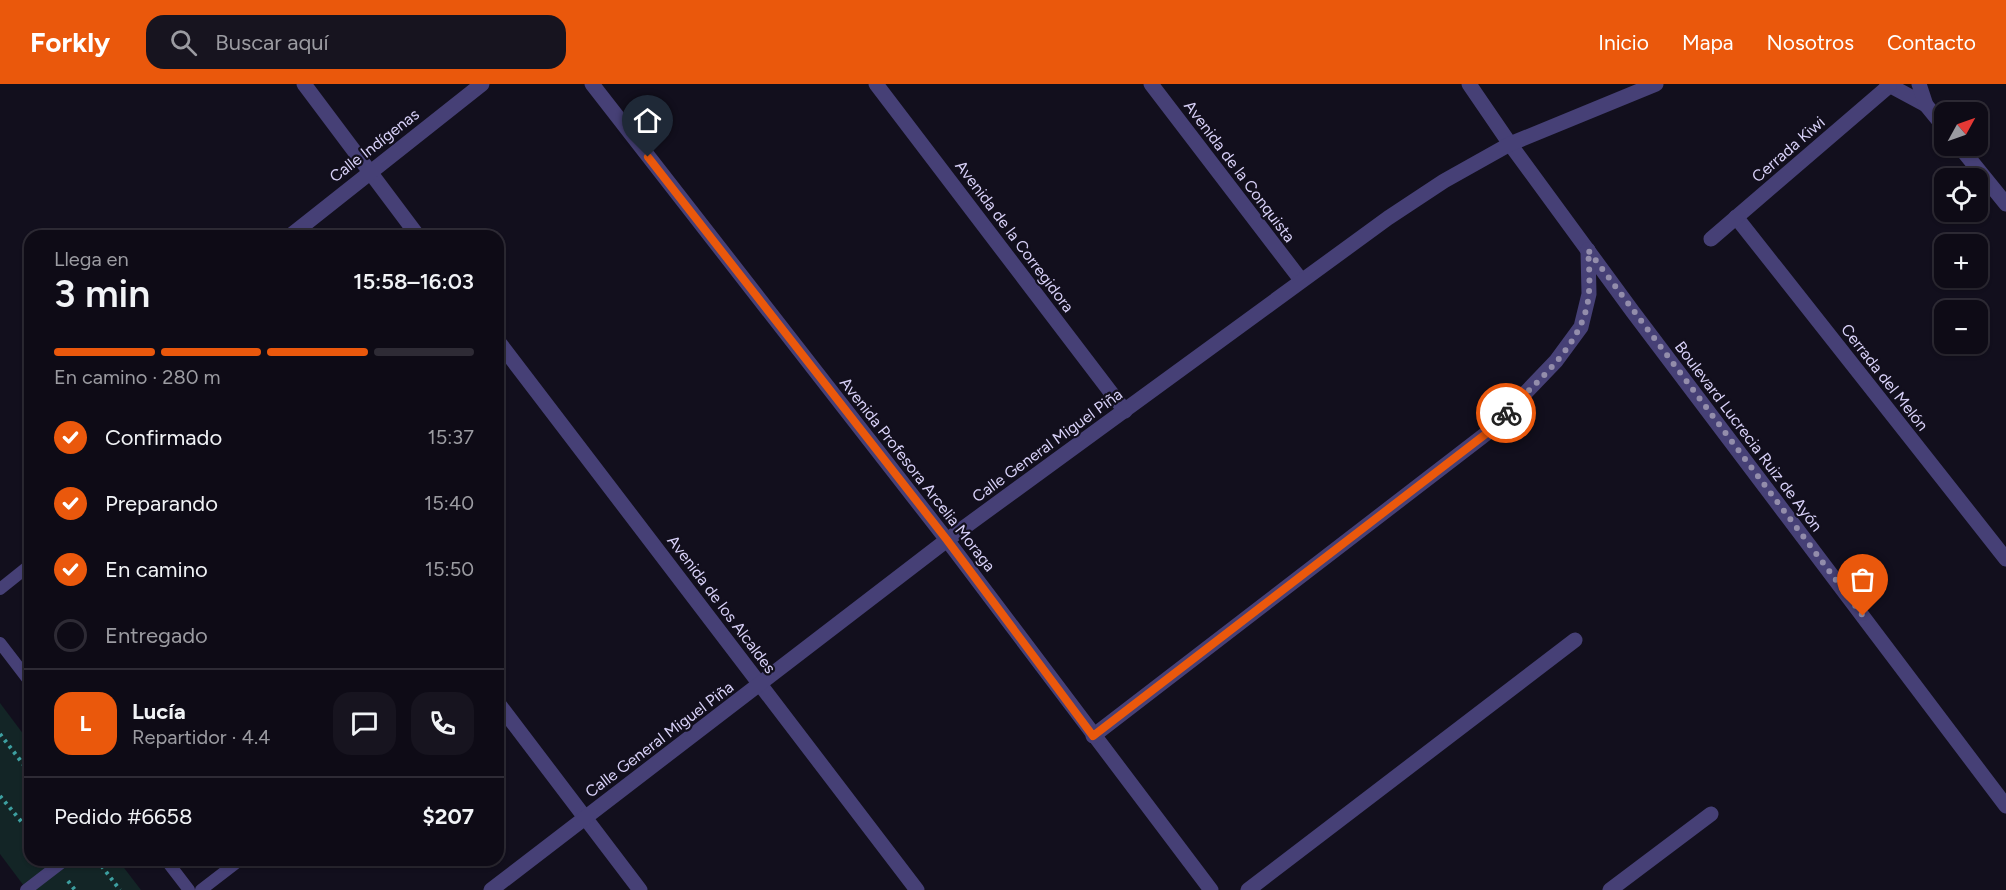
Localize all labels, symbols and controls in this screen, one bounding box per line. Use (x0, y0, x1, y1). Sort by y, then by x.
search box (146, 15, 566, 69)
text: Forkly (30, 25, 110, 59)
icon: search (167, 26, 200, 59)
text: Buscar aquí (215, 29, 329, 56)
text: Inicio (1598, 30, 1649, 55)
text: Mapa (1682, 30, 1734, 55)
text: Nosotros (1767, 30, 1854, 55)
text: Contacto (1887, 30, 1976, 55)
pin (622, 95, 673, 157)
street label: Avenida de la Conquista (1180, 97, 1299, 246)
north arrow (1934, 102, 1988, 156)
map controls (1934, 102, 1988, 354)
icon: home (631, 104, 664, 137)
street label: Calle Indígenas (326, 105, 423, 186)
street label: Cerrada Kiwi (1748, 113, 1829, 186)
street label: Avenida de la Corregidora (951, 157, 1078, 316)
button: locate (1934, 168, 1988, 222)
button: + (1934, 234, 1988, 288)
text: Llega en (54, 247, 129, 271)
text: 15:58–16:03 (353, 268, 474, 295)
text: 3 min (54, 270, 150, 317)
button: − (1934, 300, 1988, 354)
street label: Cerrada del Melón (1837, 320, 1932, 435)
street label: Boulevard Lucrecia Ruiz de Ayón (1671, 337, 1826, 535)
text: En camino · 280 m (54, 365, 221, 389)
street label: Avenida Profesora Arcelia Moraga (836, 373, 999, 575)
courier (1476, 383, 1536, 443)
street label: Calle General Miguel Piña (969, 385, 1126, 506)
icon: bike (1490, 397, 1523, 430)
icon: check (54, 421, 87, 454)
text: Confirmado (105, 424, 222, 451)
text: 15:37 (428, 425, 474, 449)
icon: check (54, 487, 87, 520)
text: Preparando (105, 490, 218, 517)
text: 15:40 (424, 491, 474, 515)
street label: Avenida de los Alcaldes (663, 531, 780, 677)
icon: check (54, 553, 87, 586)
pin (1837, 554, 1888, 616)
text: En camino (105, 556, 208, 583)
text: 15:50 (425, 557, 474, 581)
icon: bag (1846, 563, 1879, 596)
text: Entregado (105, 622, 208, 649)
street label: Calle General Miguel Piña (581, 677, 737, 801)
button: chat (333, 692, 396, 755)
button: phone (411, 692, 474, 755)
text: Lucía (132, 698, 186, 725)
text: L (80, 710, 91, 737)
text: Repartidor · 4.4 (132, 725, 270, 749)
text: Pedido #6658 (54, 803, 193, 830)
text: $207 (423, 803, 474, 830)

